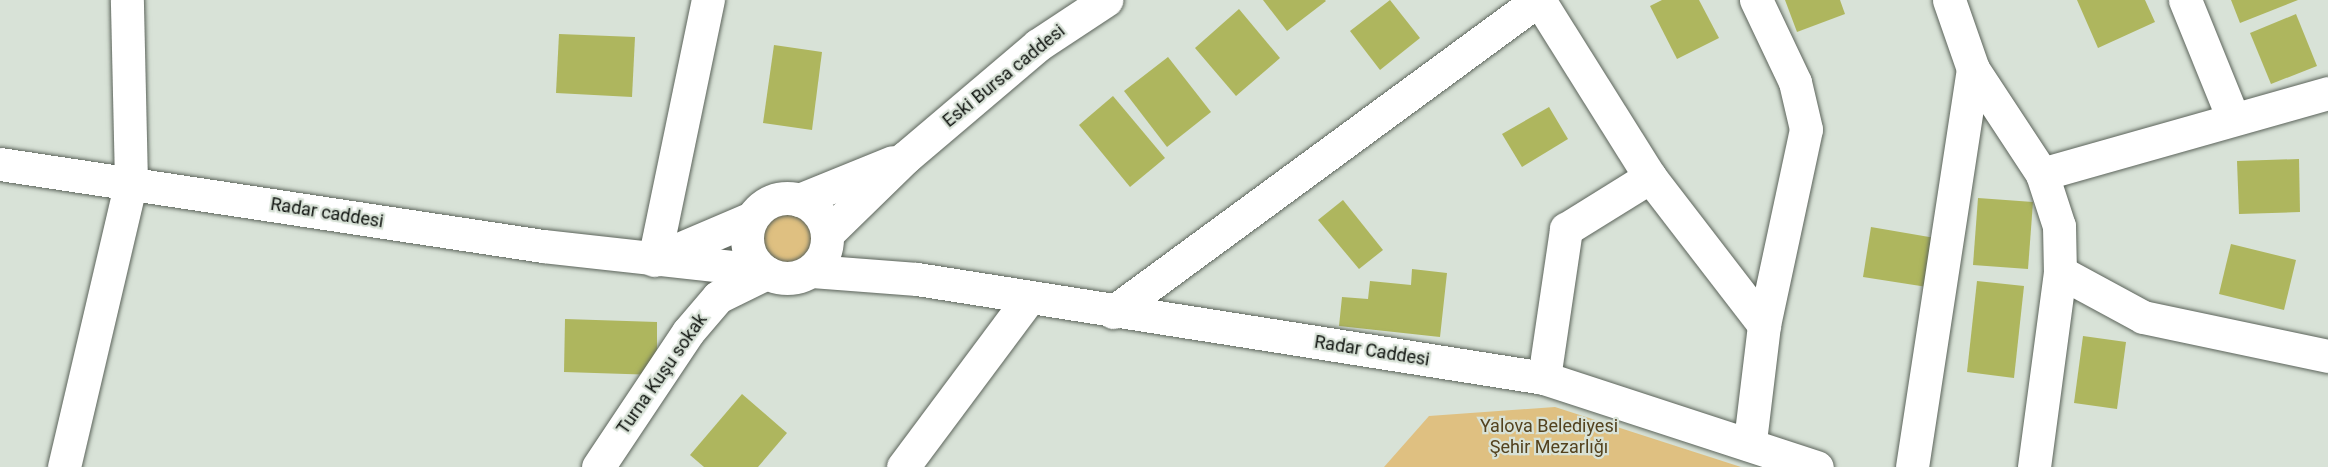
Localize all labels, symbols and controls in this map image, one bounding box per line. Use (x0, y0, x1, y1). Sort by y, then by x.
street label: Eski Bursa caddesi (939, 20, 1069, 132)
street label: Radar caddesi (269, 193, 385, 233)
street label: Turna Kuşu sokak (612, 309, 712, 439)
street label: Radar Caddesi (1313, 331, 1431, 371)
park label: Yalova Belediyesi Şehir Mezarlığı (1480, 416, 1618, 458)

